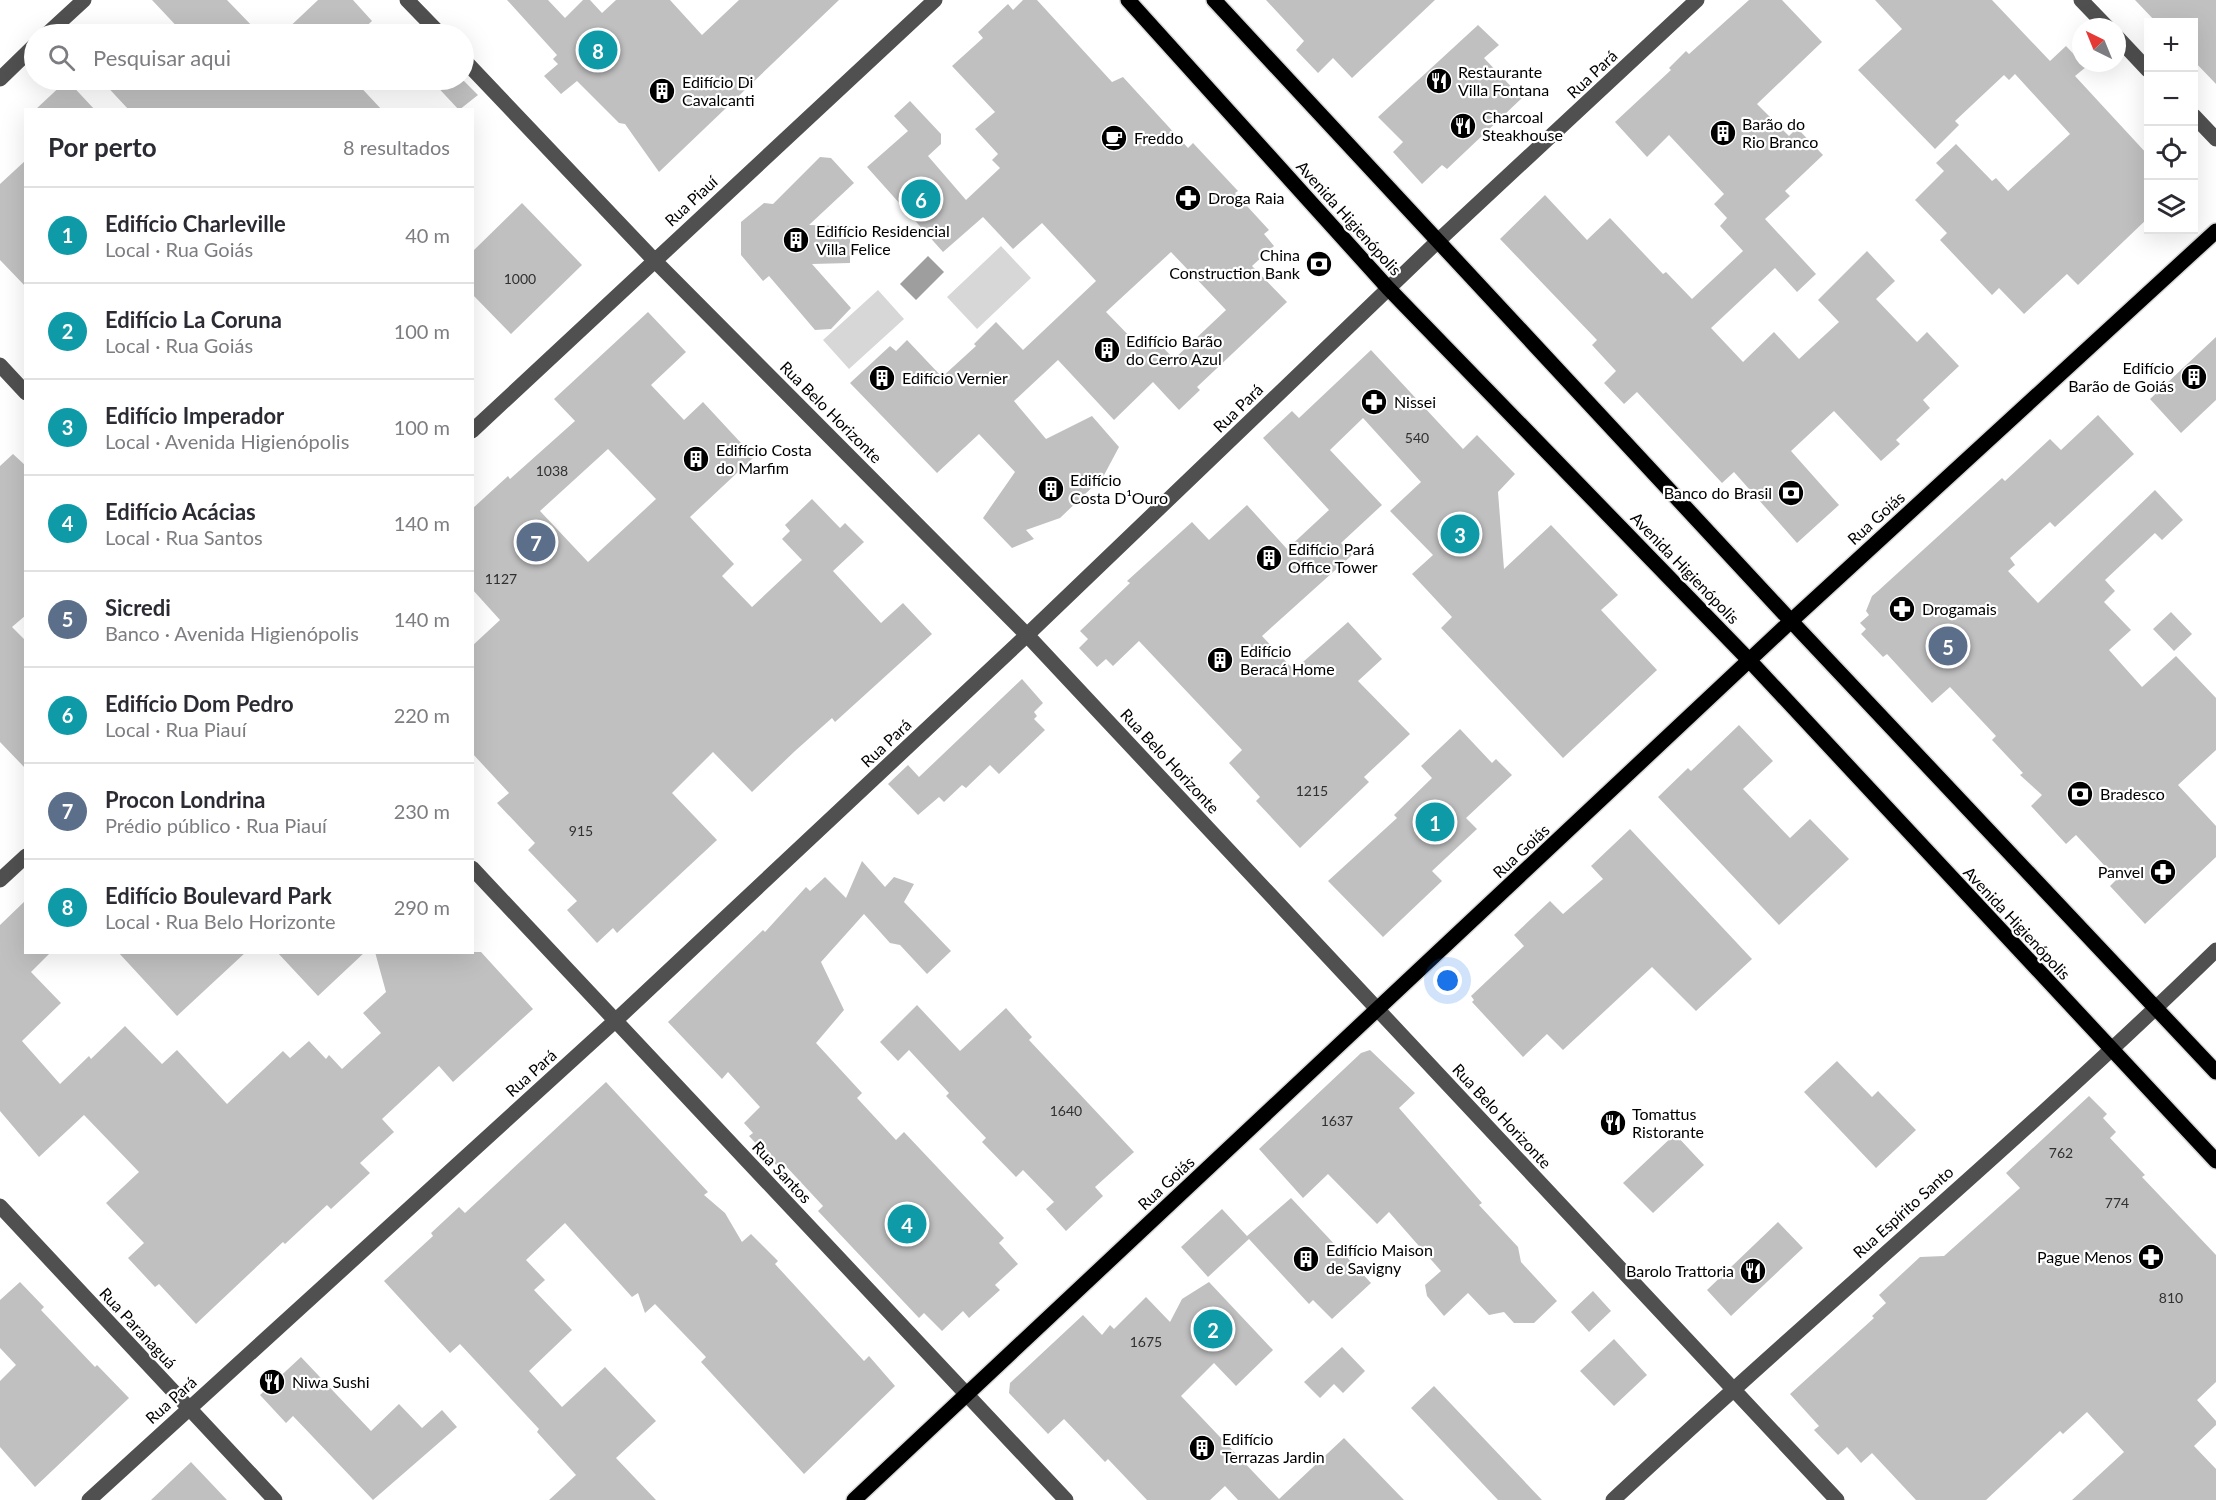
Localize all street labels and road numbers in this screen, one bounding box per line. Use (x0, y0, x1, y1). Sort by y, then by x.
street label: Rua Pará (1563, 46, 1621, 102)
street label: Avenida Higienópolis (1293, 156, 1406, 279)
street label: Rua Piauí (660, 171, 722, 230)
street label: Rua Belo Horizonte (777, 357, 886, 466)
street label: Rua Pará (1209, 379, 1266, 436)
street label: Rua Goiás (1843, 487, 1908, 548)
street label: Avenida Higienópolis (1627, 508, 1743, 627)
street label: Rua Belo Horizonte (1117, 704, 1224, 817)
street label: Rua Pará (857, 715, 915, 771)
street label: Rua Goiás (1489, 820, 1553, 881)
street label: Avenida Higienópolis (1960, 862, 2075, 983)
street label: Rua Pará (501, 1045, 560, 1100)
street label: Rua Belo Horizonte (1449, 1059, 1556, 1172)
street label: Rua Santos (749, 1137, 816, 1207)
street label: Rua Goiás (1134, 1152, 1198, 1213)
street label: Rua Espírito Santo (1849, 1162, 1957, 1262)
street label: Rua Paranaguá (96, 1283, 181, 1372)
street label: Rua Pará (141, 1372, 200, 1427)

